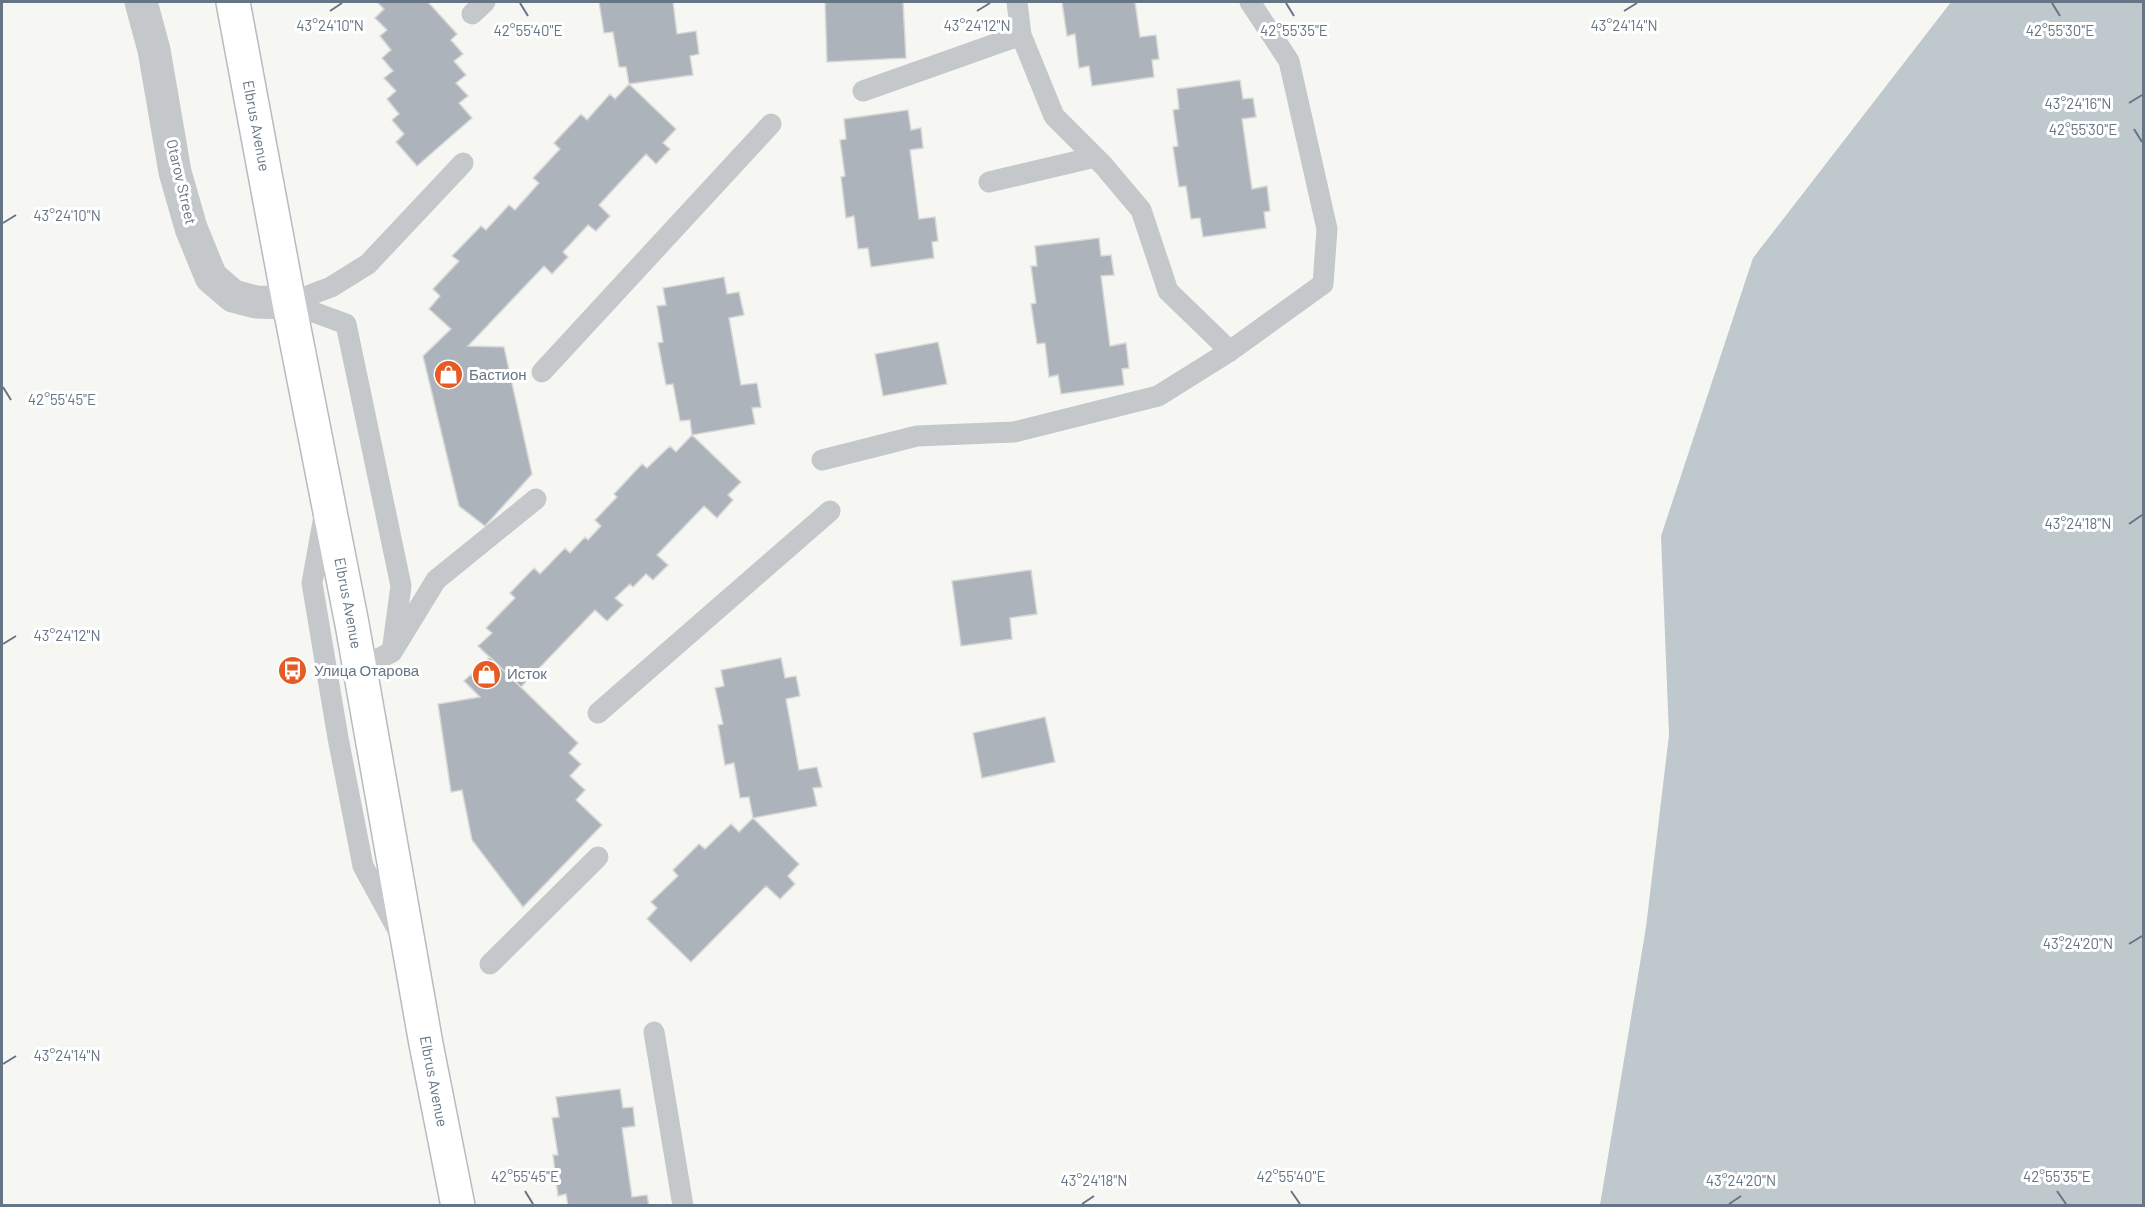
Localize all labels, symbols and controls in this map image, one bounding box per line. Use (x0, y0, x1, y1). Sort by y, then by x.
text: 43°24'10"N (296, 16, 364, 34)
text: 43°24'12"N (943, 16, 1011, 34)
text: 43°24'14"N (1590, 16, 1658, 34)
text: 42°55'40"E (493, 21, 563, 39)
text: 42°55'35"E (1260, 21, 1328, 39)
text: 42°55'30"E (2026, 21, 2094, 39)
street label: Elbrus Avenue (240, 79, 274, 173)
text: 43°24'16"N (2045, 94, 2111, 112)
text: 42°55'30"E (2049, 120, 2117, 138)
street label: Otarov Street (163, 137, 201, 226)
text: 43°24'10"N (33, 206, 101, 224)
shop icon: Бастион (432, 359, 464, 391)
place label: Бастион (469, 365, 527, 383)
text: 42°55'45"E (28, 390, 96, 408)
text: 43°24'18"N (2045, 514, 2111, 532)
street label: Elbrus Avenue (331, 556, 366, 650)
text: 43°24'12"N (33, 626, 101, 644)
bus stop icon: Улица Отарова (277, 655, 309, 687)
shop icon: Исток (470, 658, 502, 690)
place label: Улица Отарова (314, 661, 420, 679)
place label: Исток (507, 664, 547, 682)
text: 43°24'20"N (2043, 934, 2113, 952)
street label: Elbrus Avenue (417, 1035, 452, 1128)
text: 43°24'14"N (33, 1046, 101, 1064)
text: 42°55'45"E (491, 1167, 559, 1185)
text: 42°55'40"E (1256, 1167, 1326, 1185)
text: 42°55'35"E (2023, 1167, 2091, 1185)
text: 43°24'18"N (1061, 1171, 1127, 1189)
text: 43°24'20"N (1706, 1171, 1776, 1189)

